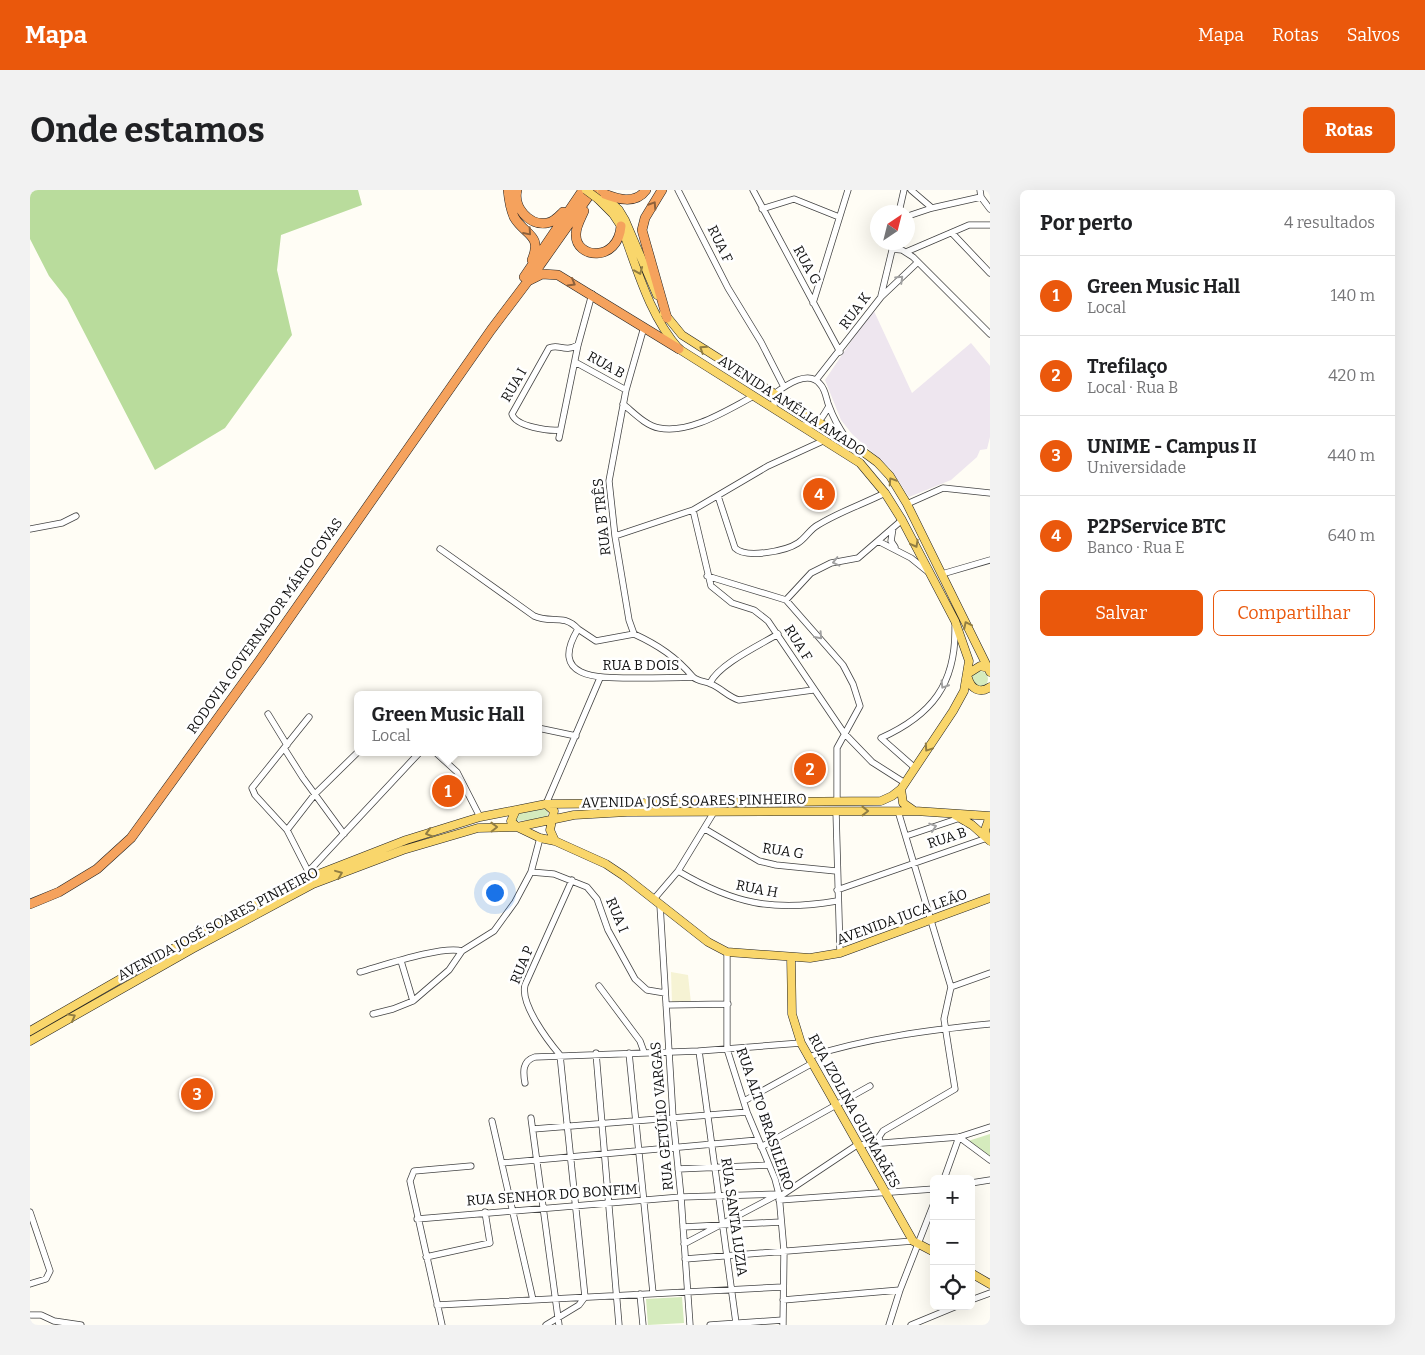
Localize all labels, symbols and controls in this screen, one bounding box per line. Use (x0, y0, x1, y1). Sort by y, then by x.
text: Mapa (25, 21, 87, 49)
text: Mapa (1198, 24, 1244, 46)
text: Rotas (1272, 24, 1319, 46)
text: Salvos (1347, 24, 1400, 46)
button: Rotas (1303, 107, 1395, 153)
text: Onde estamos (30, 109, 265, 151)
one-way arrow (647, 202, 657, 211)
north arrow (870, 205, 915, 250)
text: Por perto (1040, 210, 1133, 236)
text: 4 resultados (1284, 213, 1375, 232)
street label: RUA F (704, 223, 736, 265)
one-way arrow (522, 227, 531, 236)
street label: RUA G (789, 243, 825, 287)
one-way arrow (632, 266, 643, 275)
text: Green Music Hall (1087, 275, 1240, 298)
one-way arrow (567, 276, 576, 286)
one-way arrow (894, 276, 903, 285)
text: 1 (1053, 286, 1059, 305)
text: 140 m (1330, 286, 1375, 305)
street label: RUA K (836, 289, 874, 333)
text: Local (1087, 298, 1126, 317)
one-way arrow (700, 346, 709, 355)
street label: RUA B (584, 348, 628, 382)
street label: AVENIDA AMÉLIA AMADO (715, 351, 869, 460)
text: Trefilaço (1087, 355, 1168, 378)
street label: RUA I (498, 365, 530, 405)
text: 2 (1051, 366, 1061, 385)
text: 420 m (1328, 366, 1375, 385)
text: Local · Rua B (1087, 378, 1178, 397)
text: UNIME - Campus II (1087, 435, 1257, 458)
text: 3 (1051, 446, 1061, 465)
text: 440 m (1328, 446, 1375, 465)
text: Universidade (1087, 458, 1186, 477)
pin: 4 (803, 475, 835, 513)
one-way arrow (889, 477, 898, 486)
street label: RUA B TRÊS (589, 478, 615, 557)
street label: RODOVIA GOVERNADOR MÁRIO COVAS (183, 514, 346, 737)
text: P2PService BTC (1087, 515, 1226, 538)
text: 4 (1051, 526, 1061, 545)
text: 640 m (1327, 526, 1375, 545)
one-way arrow (909, 538, 919, 547)
text: Banco · Rua E (1087, 538, 1185, 557)
one-way arrow (832, 556, 841, 567)
button: Salvar (1040, 590, 1203, 636)
button: Compartilhar (1213, 590, 1375, 636)
one-way arrow (963, 621, 973, 630)
street label: RUA F (780, 622, 816, 664)
one-way arrow (813, 631, 822, 640)
street label: RUA B DOIS (603, 657, 679, 674)
one-way arrow (940, 680, 950, 689)
popup (354, 691, 542, 756)
text: Green Music Hall (371, 703, 525, 726)
text: Local (371, 726, 411, 745)
one-way arrow (925, 743, 934, 752)
pin: 2 (794, 750, 826, 788)
pin: 1 (432, 772, 464, 810)
street label: AVENIDA JOSÉ SOARES PINHEIRO (581, 790, 807, 811)
one-way arrow (861, 806, 869, 816)
one-way arrow (490, 822, 498, 832)
one-way arrow (928, 823, 937, 833)
street label: RUA B (925, 824, 969, 852)
one-way arrow (425, 827, 434, 837)
street label: RUA G (761, 839, 805, 863)
street label: AVENIDA JOSÉ SOARES PINHEIRO (114, 863, 321, 984)
one-way arrow (334, 870, 343, 880)
street label: RUA H (734, 877, 780, 901)
your location (482, 880, 508, 906)
street label: AVENIDA JUCA LEÃO (834, 885, 970, 949)
street label: RUA I (602, 895, 632, 935)
street label: RUA P (507, 943, 537, 987)
one-way arrow (67, 1014, 76, 1024)
street label: RUA IZOLINA GUIMARÃES (804, 1031, 904, 1191)
street label: RUA GETÚLIO VARGAS (646, 1041, 677, 1191)
street label: RUA ALTO BRASILEIRO (733, 1045, 797, 1193)
pin: 3 (181, 1075, 213, 1113)
street label: RUA SANTA LUZIA (717, 1157, 751, 1277)
map controls (930, 1175, 975, 1310)
button: + (930, 1175, 975, 1220)
street label: RUA SENHOR DO BONFIM (466, 1181, 638, 1209)
button: − (930, 1220, 975, 1265)
button: locate (930, 1265, 975, 1310)

